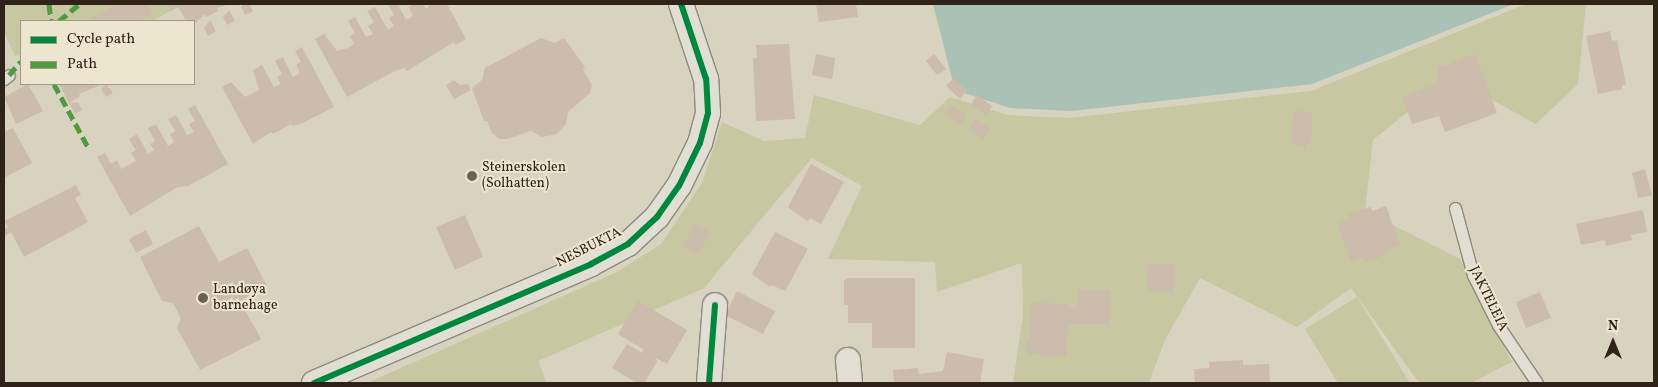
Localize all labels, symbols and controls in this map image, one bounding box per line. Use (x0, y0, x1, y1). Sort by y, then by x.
legend (20, 20, 195, 85)
text: Cycle path (67, 29, 135, 50)
text: Path (67, 54, 97, 75)
place label: Steinerskolen (Solhatten) (482, 160, 566, 192)
marker: Steinerskolen (Solhatten) (466, 170, 478, 182)
street label: NESBUKTA (554, 224, 624, 272)
street label: JAKTELEIA (1465, 263, 1511, 335)
place label: Landøya barnehage (213, 282, 278, 314)
marker: Landøya barnehage (197, 292, 209, 304)
north arrow (1588, 317, 1638, 367)
text: N (1608, 317, 1618, 336)

